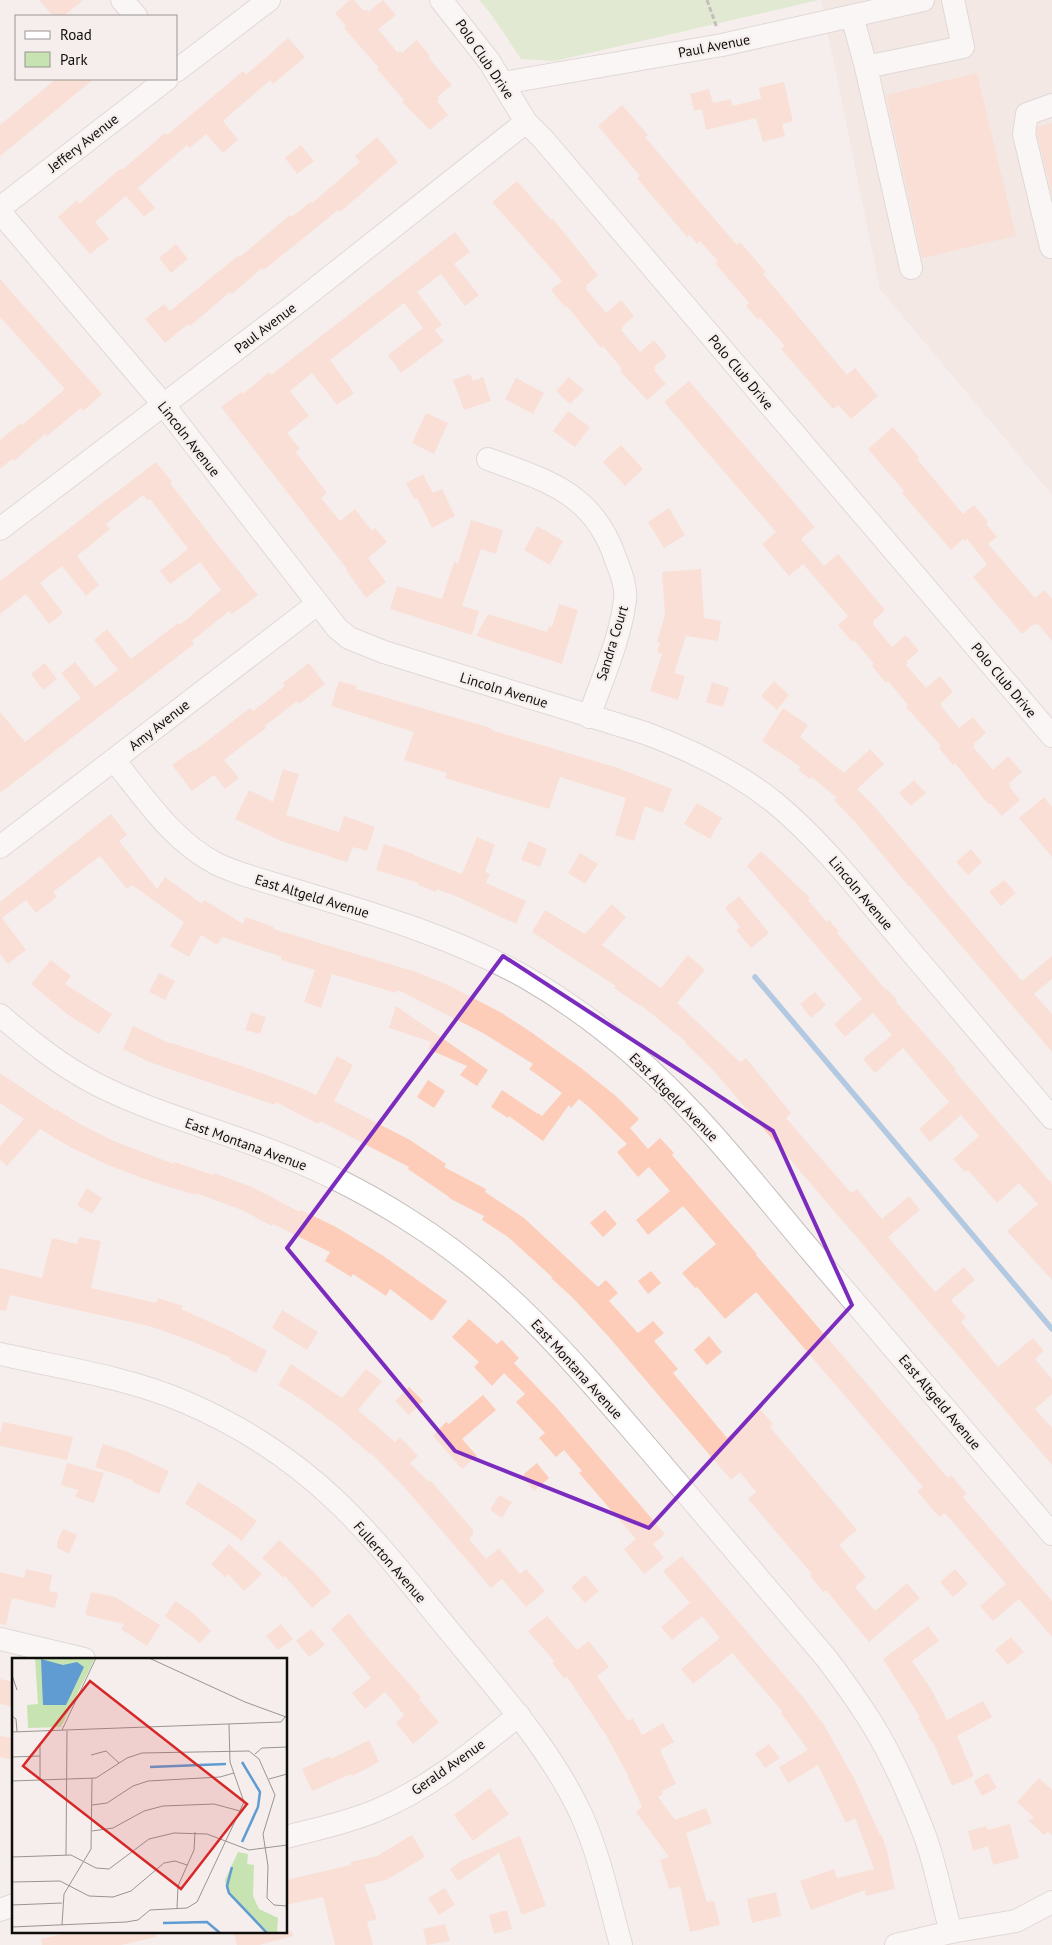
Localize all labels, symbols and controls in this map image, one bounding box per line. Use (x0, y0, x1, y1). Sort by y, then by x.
legend (15, 15, 178, 80)
street label: Polo Club Drive (452, 16, 518, 102)
text: Road (60, 25, 92, 44)
street label: Paul Avenue (676, 30, 752, 62)
text: Park (60, 50, 88, 69)
street label: Jeffery Avenue (43, 110, 122, 177)
street label: Paul Avenue (230, 299, 300, 357)
street label: Polo Club Drive (704, 331, 778, 413)
street label: Lincoln Avenue (154, 398, 224, 480)
street label: Sandra Court (592, 603, 632, 683)
street label: Polo Club Drive (967, 639, 1041, 721)
street label: Lincoln Avenue (458, 668, 550, 712)
street label: Amy Avenue (125, 696, 193, 754)
street label: Lincoln Avenue (825, 852, 897, 934)
street label: East Altgeld Avenue (253, 870, 371, 922)
street label: East Altgeld Avenue (626, 1049, 722, 1145)
street label: East Montana Avenue (183, 1114, 309, 1174)
street label: East Montana Avenue (527, 1315, 627, 1423)
street label: East Altgeld Avenue (895, 1351, 985, 1453)
street label: Fullerton Avenue (350, 1518, 430, 1606)
inset map (12, 1658, 288, 1932)
street label: Gerald Avenue (408, 1735, 488, 1799)

